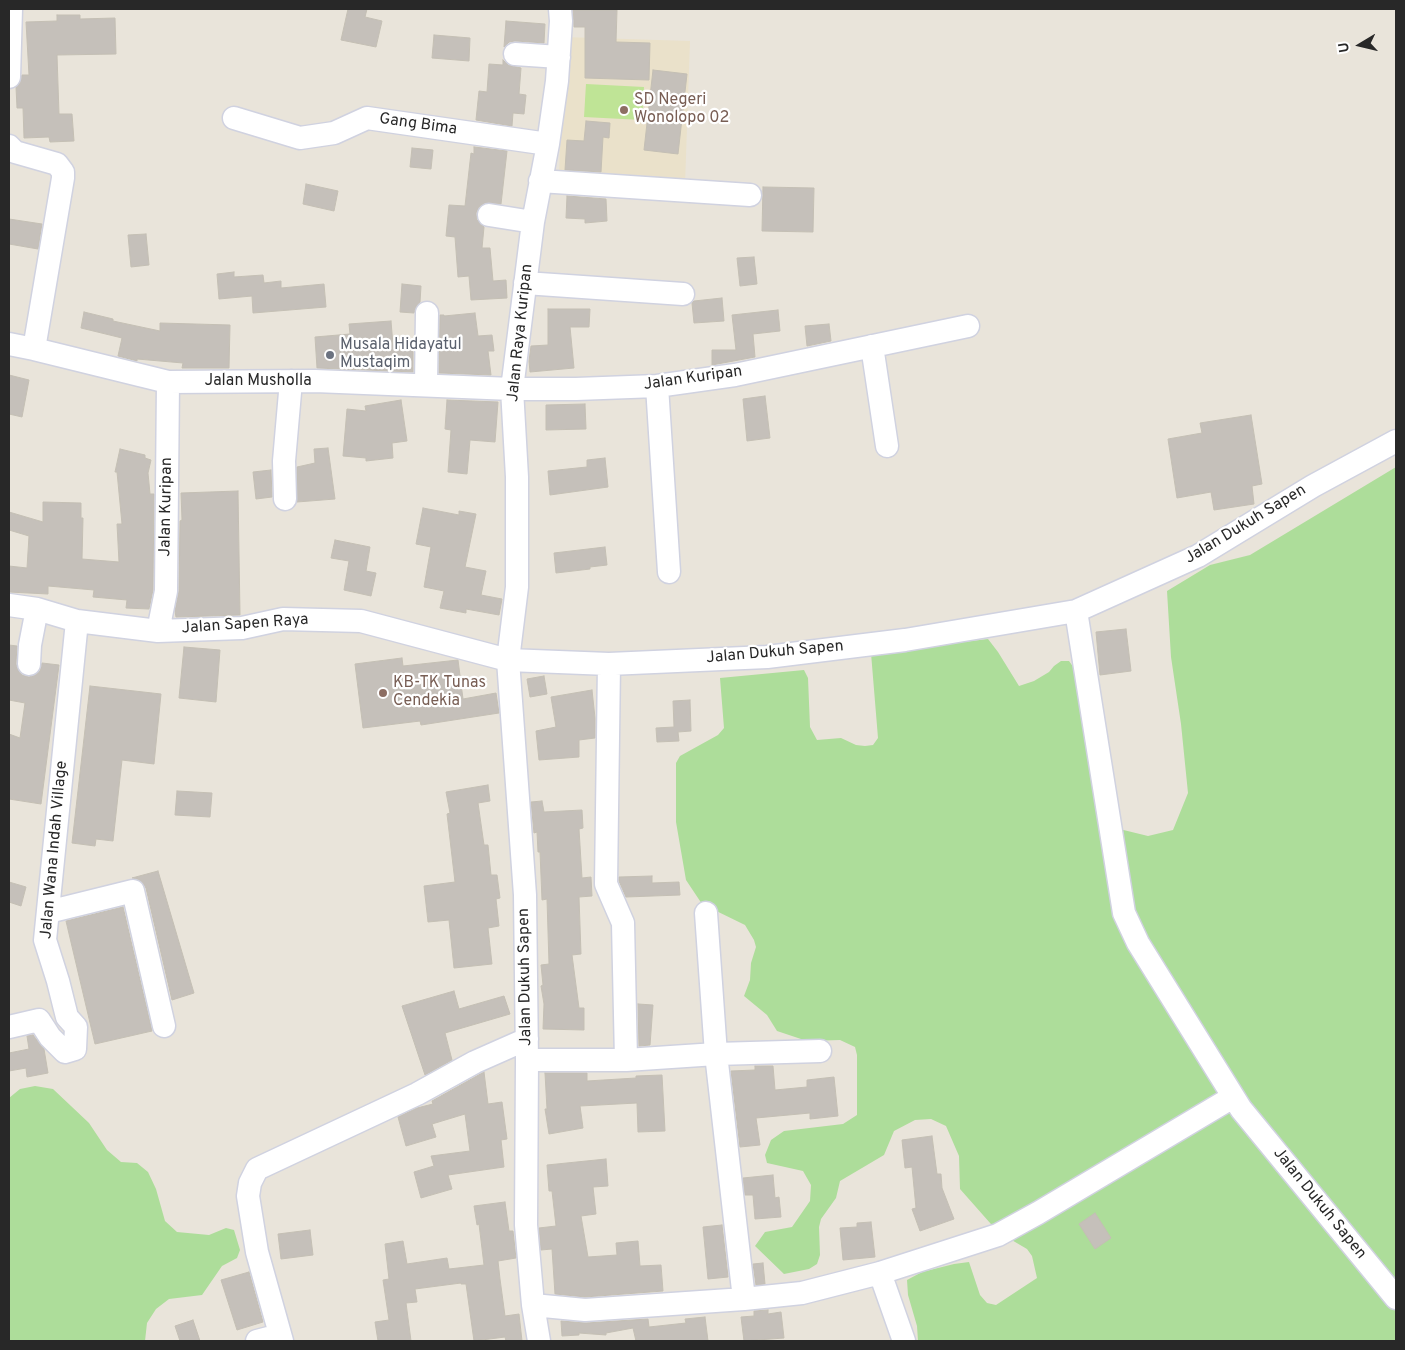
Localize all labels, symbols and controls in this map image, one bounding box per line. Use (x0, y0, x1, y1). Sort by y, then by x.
north arrow (1335, 20, 1385, 70)
text: U (1336, 41, 1354, 54)
place label: SD Negeri Wonolopo 02 (634, 91, 729, 129)
marker: SD Negeri Wonolopo 02 (618, 104, 630, 116)
street label: Gang Bima (378, 110, 458, 140)
street label: Jalan Raya Kuripan (504, 263, 538, 403)
place label: Musala Hidayatul Mustaqim (340, 336, 462, 374)
marker: Musala Hidayatul Mustaqim (324, 349, 336, 361)
street label: Jalan Kuripan (642, 363, 744, 395)
street label: Jalan Musholla (204, 372, 312, 392)
street label: Jalan Kuripan (157, 457, 177, 557)
street label: Jalan Dukuh Sapen (1182, 481, 1310, 569)
street label: Jalan Sapen Raya (181, 611, 309, 639)
street label: Jalan Dukuh Sapen (705, 637, 845, 669)
place label: KB-TK Tunas Cendekia (393, 674, 486, 712)
marker: KB-TK Tunas Cendekia (377, 687, 389, 699)
street label: Jalan Wana Indah Village (38, 760, 72, 940)
street label: Jalan Dukuh Sapen (515, 908, 537, 1046)
street label: Jalan Dukuh Sapen (1268, 1144, 1370, 1264)

